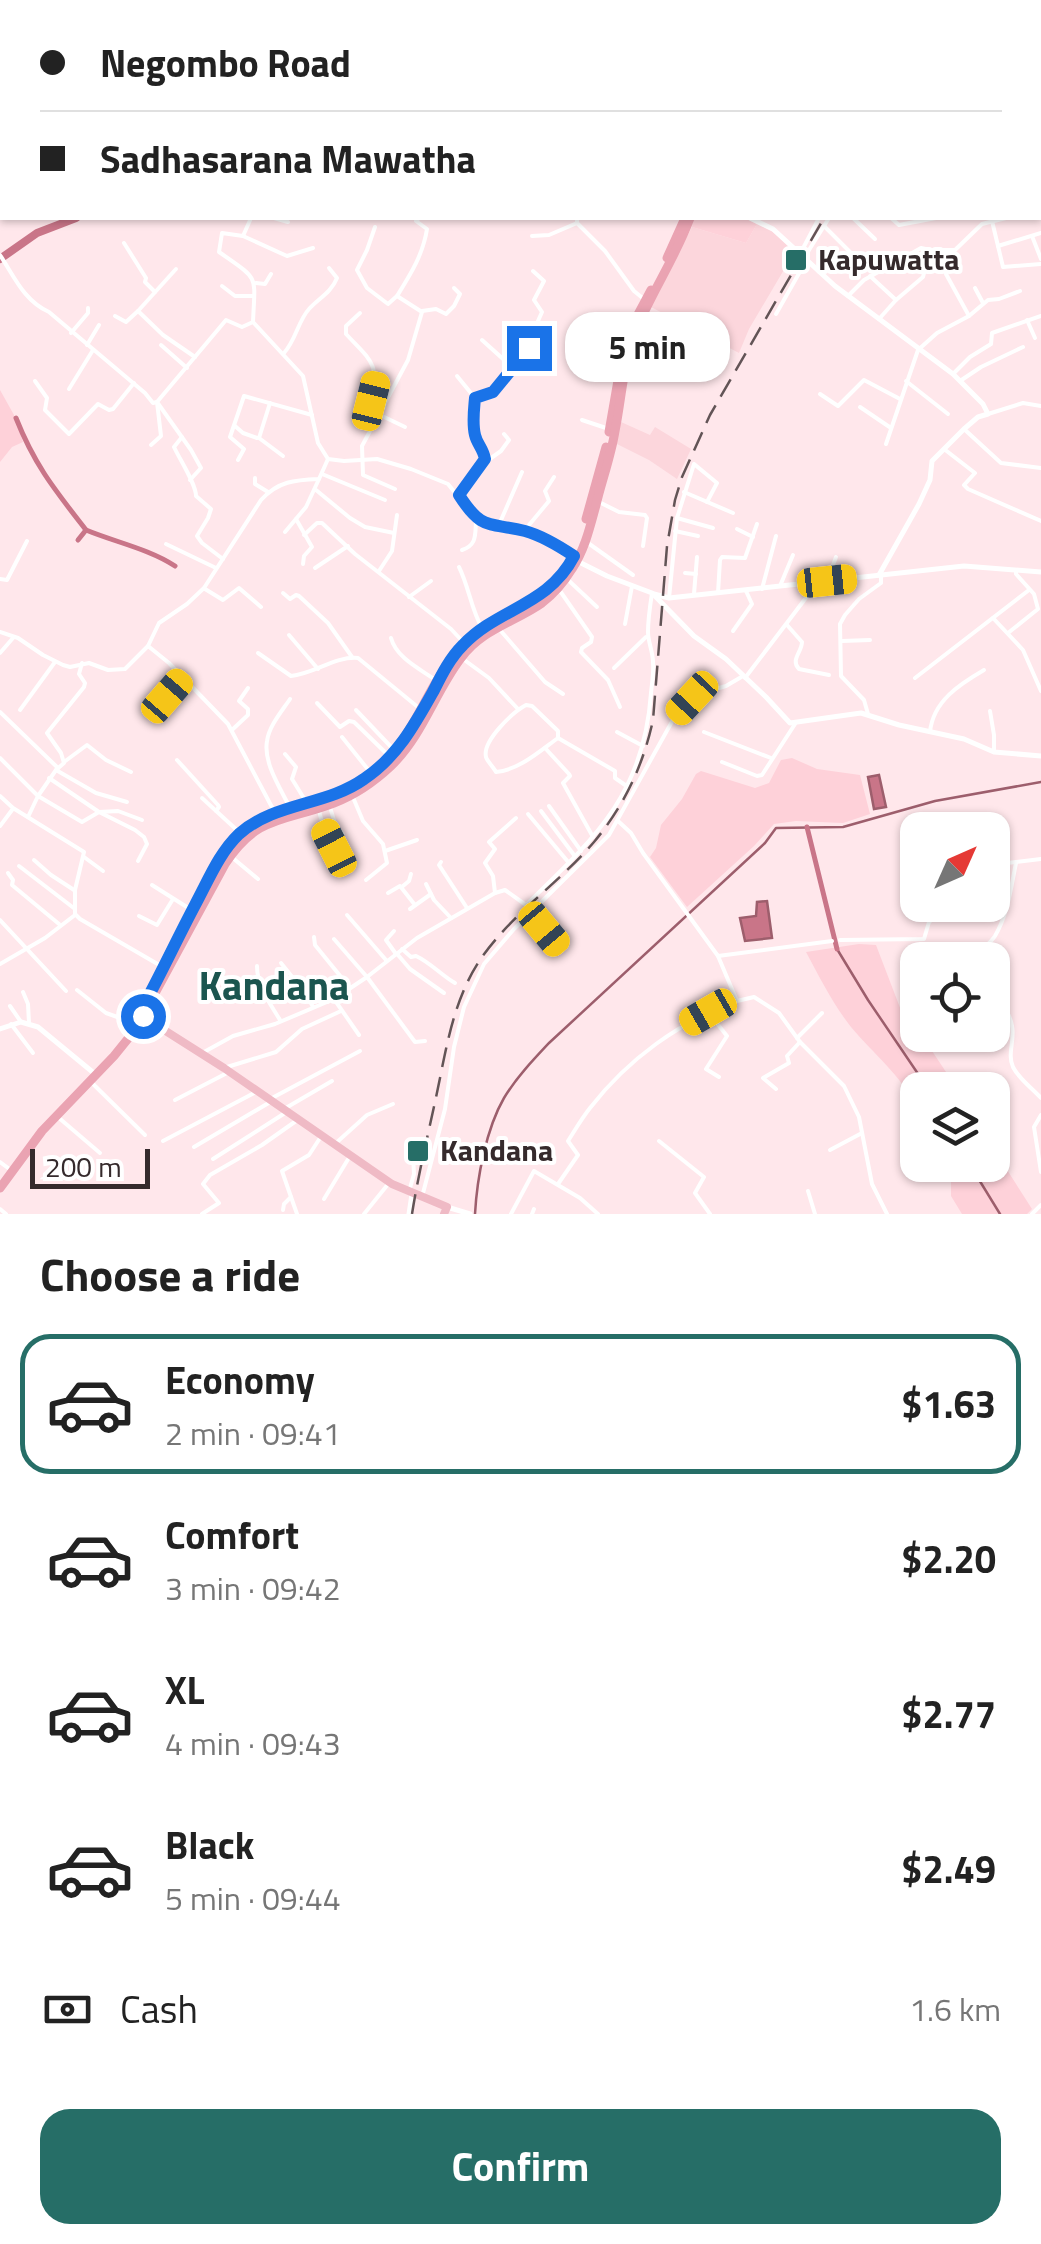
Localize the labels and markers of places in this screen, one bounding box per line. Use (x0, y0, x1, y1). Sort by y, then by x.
place label: Kapuwatta (818, 236, 960, 282)
marker: Kapuwatta (783, 247, 809, 273)
place label: Kandana (440, 1127, 553, 1173)
marker: Kandana (405, 1138, 431, 1164)

